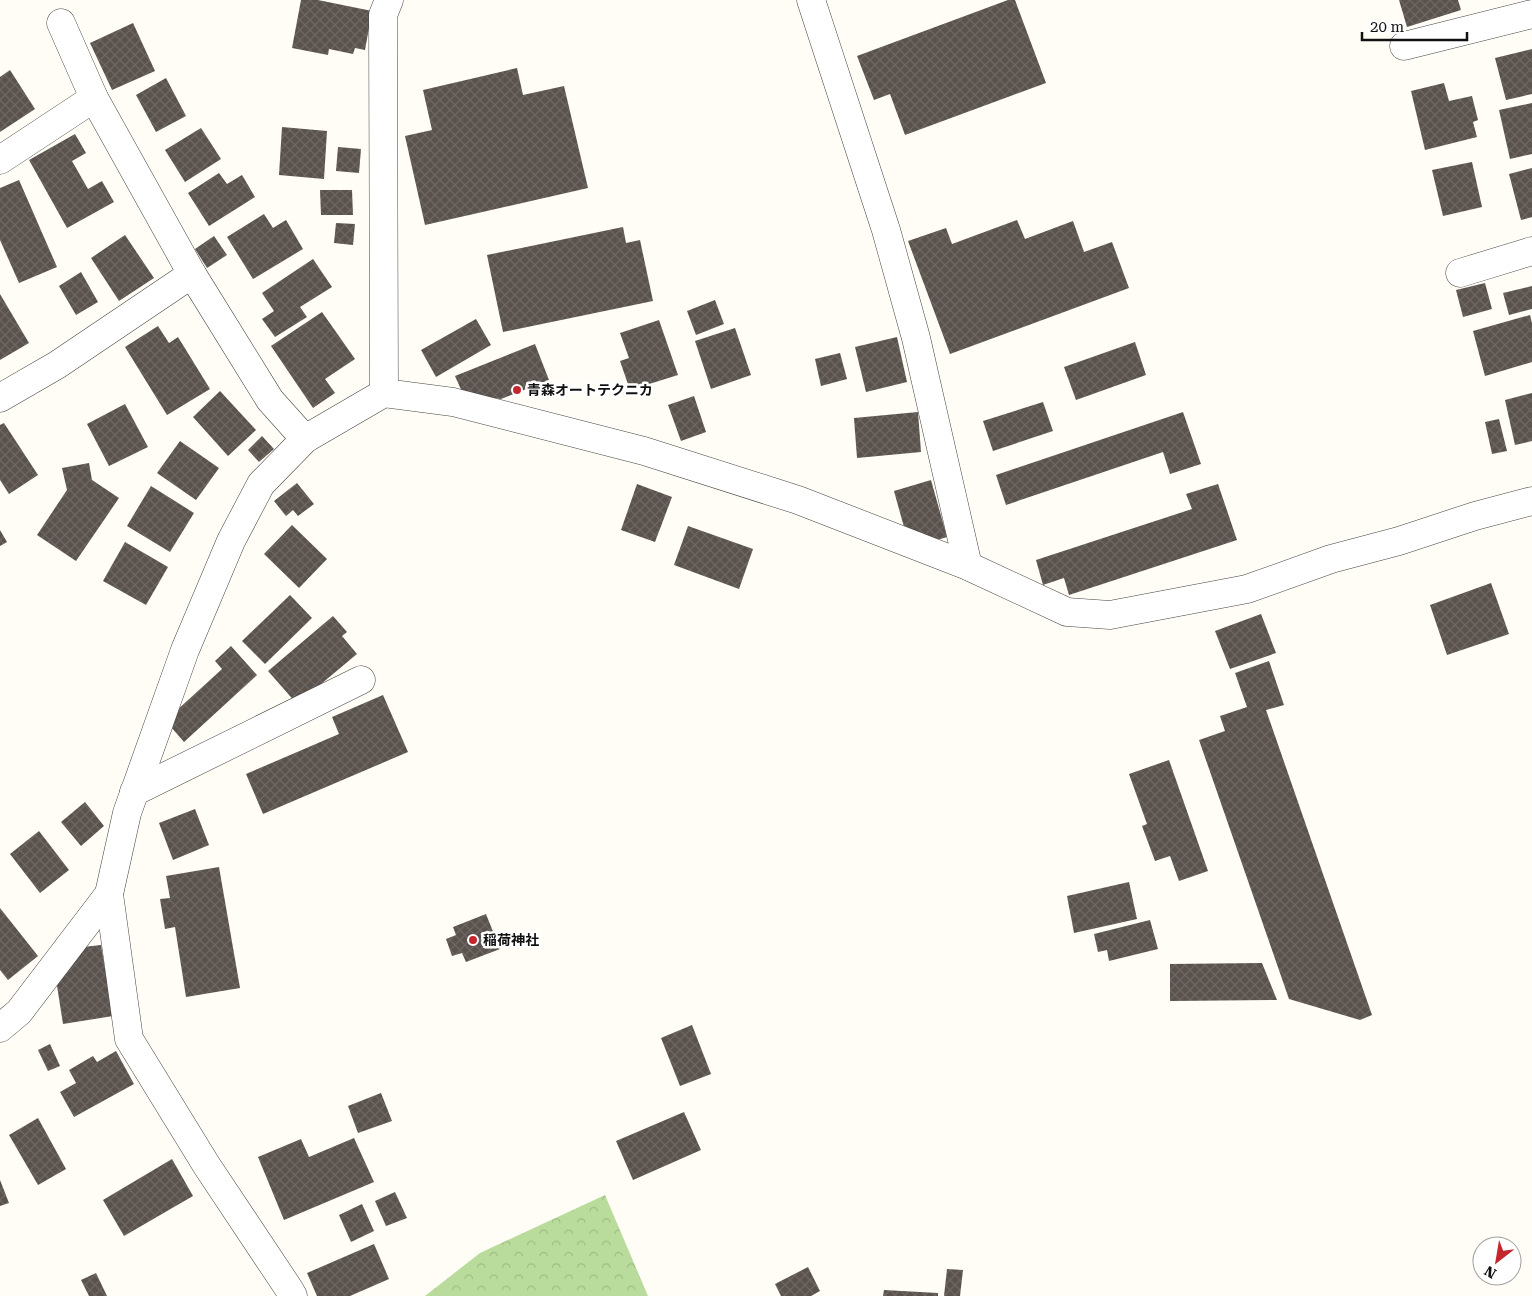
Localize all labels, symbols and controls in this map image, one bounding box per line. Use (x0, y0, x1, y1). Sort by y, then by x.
scale bar (1362, 10, 1467, 42)
text: 20 m (1370, 18, 1405, 36)
place label: 青森オートテクニカ (527, 382, 653, 398)
marker: 青森オートテクニカ (511, 384, 523, 396)
place label: 稲荷神社 (483, 932, 539, 948)
marker: 稲荷神社 (467, 934, 479, 946)
north arrow (1472, 1236, 1522, 1286)
text: N (1481, 1262, 1499, 1282)

